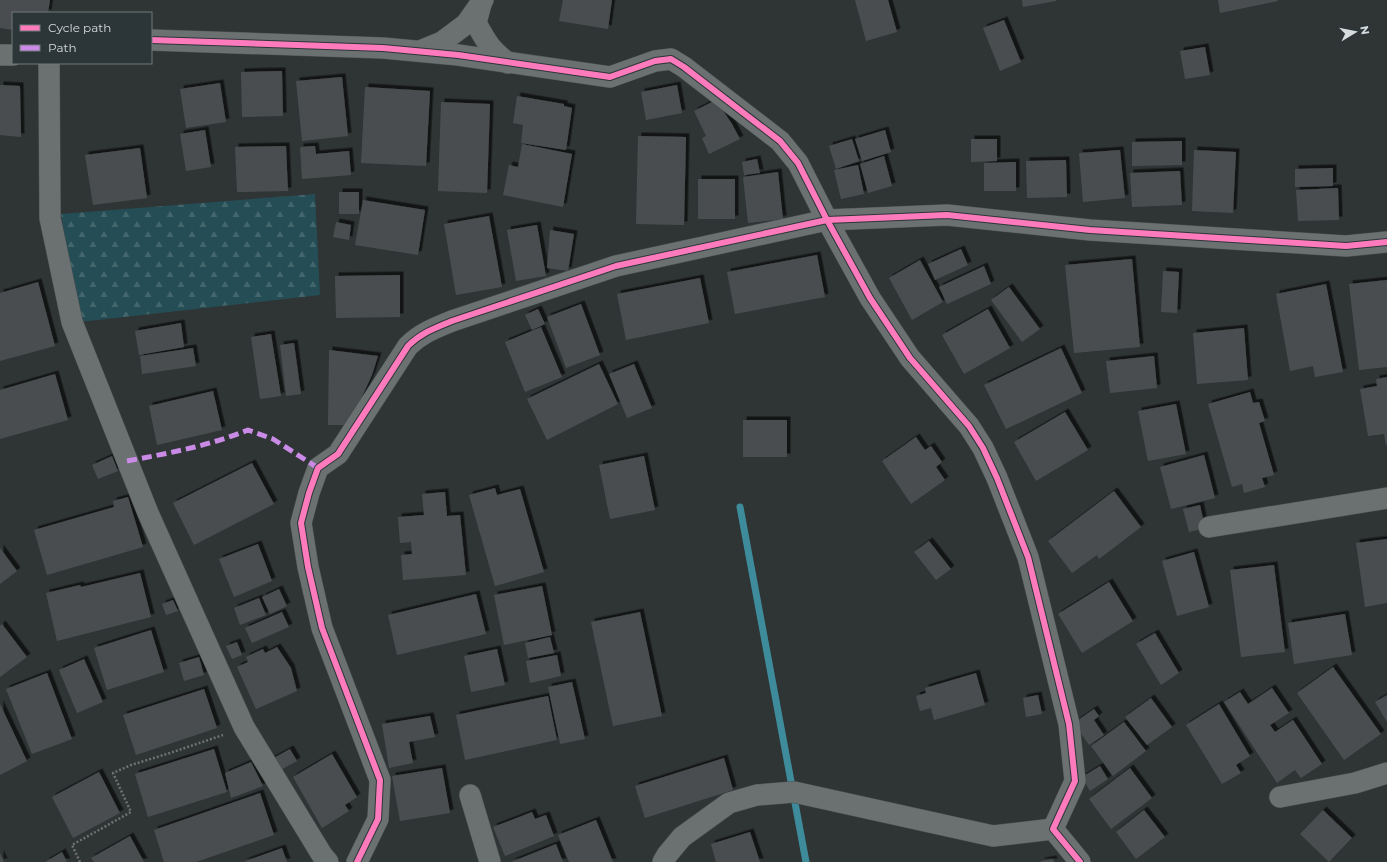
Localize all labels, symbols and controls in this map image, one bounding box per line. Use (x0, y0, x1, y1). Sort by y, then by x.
legend (12, 12, 152, 64)
north arrow (1335, 12, 1375, 52)
text: Cycle path (48, 20, 111, 35)
text: N (1357, 25, 1373, 36)
text: Path (48, 40, 77, 55)

